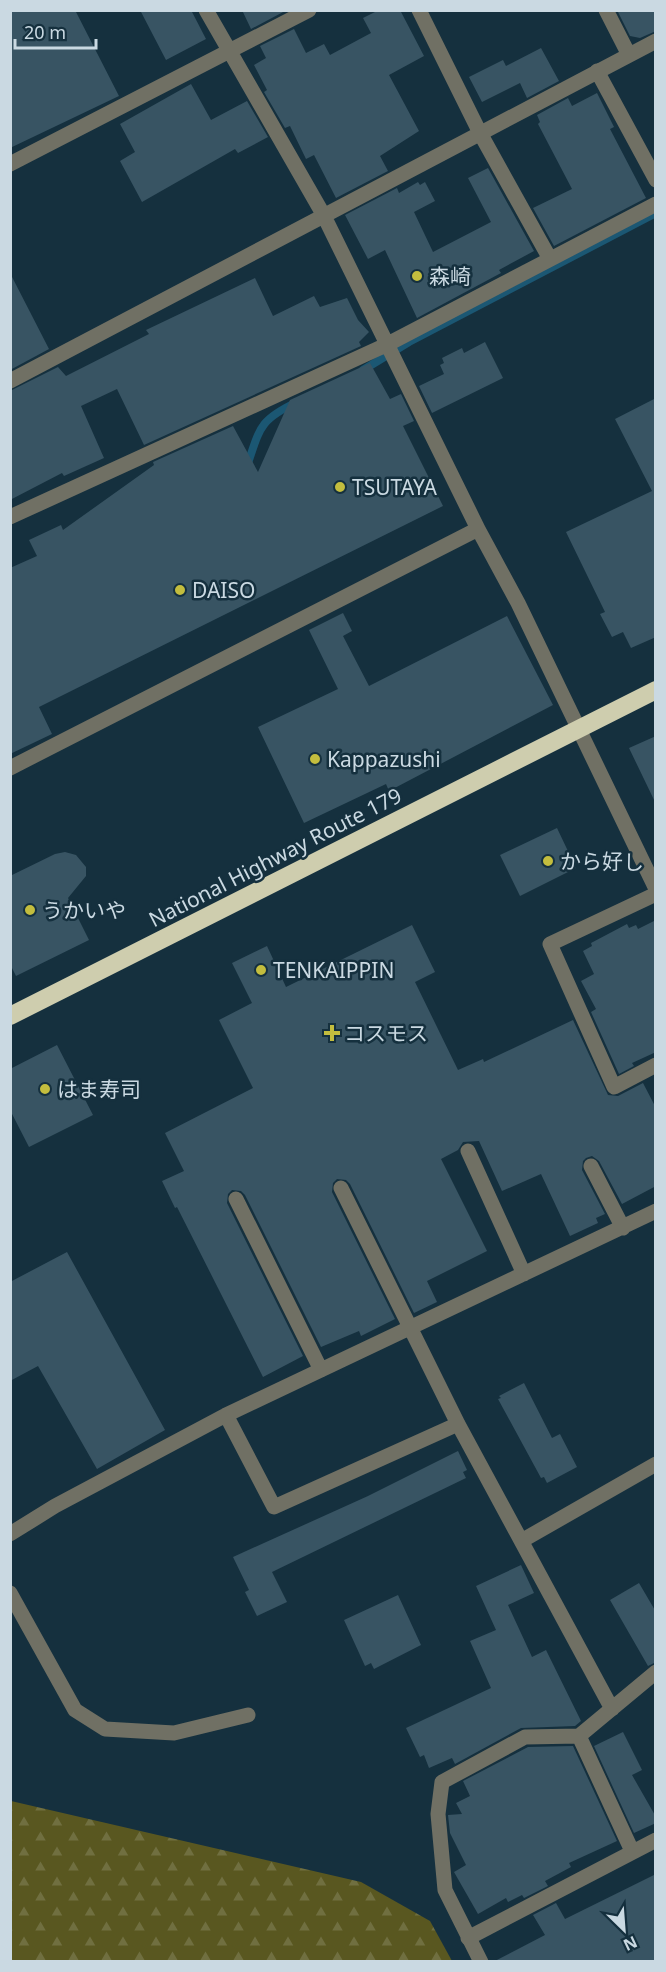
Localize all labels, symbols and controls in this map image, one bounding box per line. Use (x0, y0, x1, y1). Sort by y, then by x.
scale bar (15, 12, 96, 50)
text: 20 m (24, 20, 66, 44)
place label: 森崎 (429, 262, 471, 290)
marker: 森崎 (410, 269, 424, 283)
place label: TSUTAYA (352, 473, 438, 501)
marker: TSUTAYA (333, 480, 347, 494)
place label: DAISO (192, 576, 255, 604)
marker: DAISO (173, 583, 187, 597)
place label: Kappazushi (327, 745, 441, 773)
marker: Kappazushi (308, 752, 322, 766)
street label: National Highway Route 179 (144, 781, 406, 933)
place label: から好し (560, 847, 644, 875)
marker: から好し (541, 854, 555, 868)
place label: うかいや (42, 896, 126, 924)
marker: うかいや (23, 903, 37, 917)
place label: TENKAIPPIN (273, 956, 394, 984)
marker: TENKAIPPIN (254, 963, 268, 977)
place label: コスモス (344, 1019, 428, 1047)
marker: コスモス (325, 1026, 339, 1040)
place label: はま寿司 (57, 1075, 141, 1103)
marker: はま寿司 (38, 1082, 52, 1096)
north arrow (594, 1900, 654, 1960)
text: N (620, 1931, 641, 1956)

